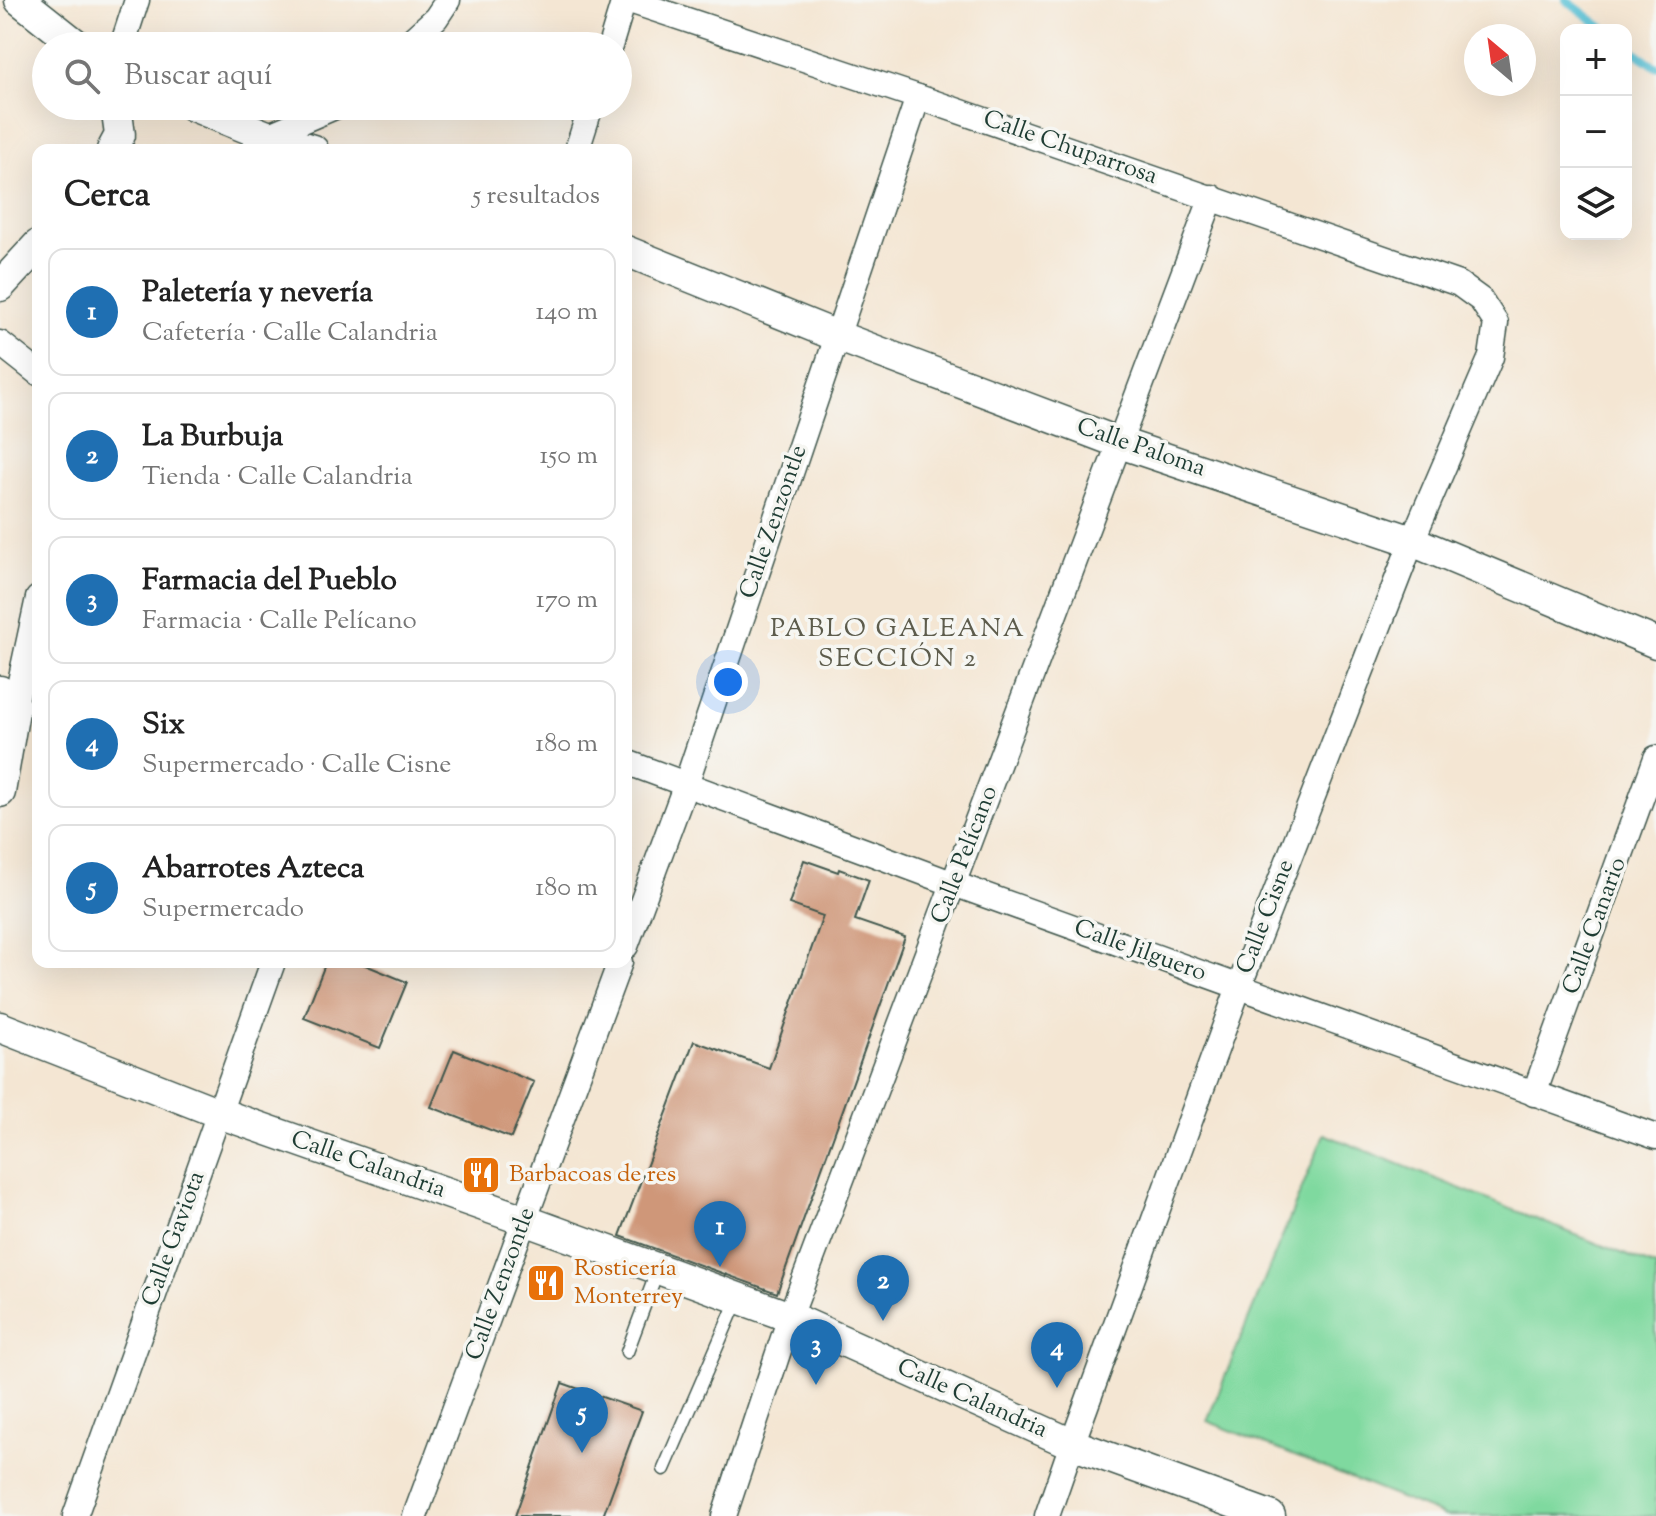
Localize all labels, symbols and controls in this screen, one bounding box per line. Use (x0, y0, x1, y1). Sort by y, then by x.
north arrow (1464, 24, 1536, 96)
map controls (1560, 24, 1632, 240)
button: + (1560, 24, 1632, 96)
search box (32, 32, 632, 120)
icon: search (60, 54, 104, 98)
text: Buscar aquí (124, 55, 272, 98)
button: − (1560, 96, 1632, 168)
street label: Calle Chuparrosa (978, 102, 1162, 194)
button: layers (1560, 168, 1632, 240)
text: Cerca (64, 172, 150, 221)
text: 5 resultados (472, 178, 600, 215)
text: Paletería y nevería (142, 272, 373, 315)
text: 1 (88, 294, 96, 331)
text: 140 m (535, 294, 598, 331)
text: Cafetería · Calle Calandria (142, 315, 438, 352)
street label: Calle Paloma (1072, 410, 1210, 486)
text: La Burbuja (142, 416, 283, 459)
text: 2 (86, 438, 98, 475)
text: 150 m (539, 438, 598, 475)
street label: Calle Zenzontle (732, 441, 816, 603)
text: Tienda · Calle Calandria (142, 459, 413, 496)
text: Farmacia del Pueblo (142, 560, 397, 603)
text: 3 (87, 582, 97, 619)
text: 170 m (536, 582, 598, 619)
text: Farmacia · Calle Pelícano (142, 603, 417, 640)
district label: PABLO GALEANA SECCIÓN 2 (770, 611, 1026, 678)
your location (708, 662, 748, 702)
text: Six (142, 704, 185, 747)
text: 4 (85, 726, 99, 763)
text: 180 m (535, 726, 598, 763)
text: Supermercado · Calle Cisne (142, 747, 451, 784)
street label: Calle Pelícano (923, 781, 1007, 929)
text: Abarrotes Azteca (142, 848, 364, 891)
street label: Calle Canario (1555, 853, 1635, 999)
street label: Calle Cisne (1229, 855, 1303, 979)
text: 5 (88, 870, 96, 907)
text: 180 m (535, 870, 598, 907)
text: Supermercado (142, 891, 304, 928)
street label: Calle Jilguero (1069, 911, 1211, 991)
street label: Calle Calandria (286, 1123, 450, 1207)
restaurant icon: Barbacoas de res (460, 1154, 502, 1196)
place label: Barbacoas de res (509, 1158, 676, 1192)
street label: Calle Gaviota (134, 1167, 214, 1311)
pin: 1 (694, 1201, 746, 1267)
street label: Calle Zenzontle (458, 1203, 544, 1365)
place label: Rosticería Monterrey (574, 1252, 683, 1314)
pin: 2 (857, 1255, 909, 1321)
restaurant icon: Rosticería Monterrey (525, 1262, 567, 1304)
pin: 3 (790, 1319, 842, 1385)
pin: 4 (1031, 1322, 1083, 1388)
street label: Calle Calandria (891, 1351, 1053, 1447)
pin: 5 (556, 1387, 608, 1453)

